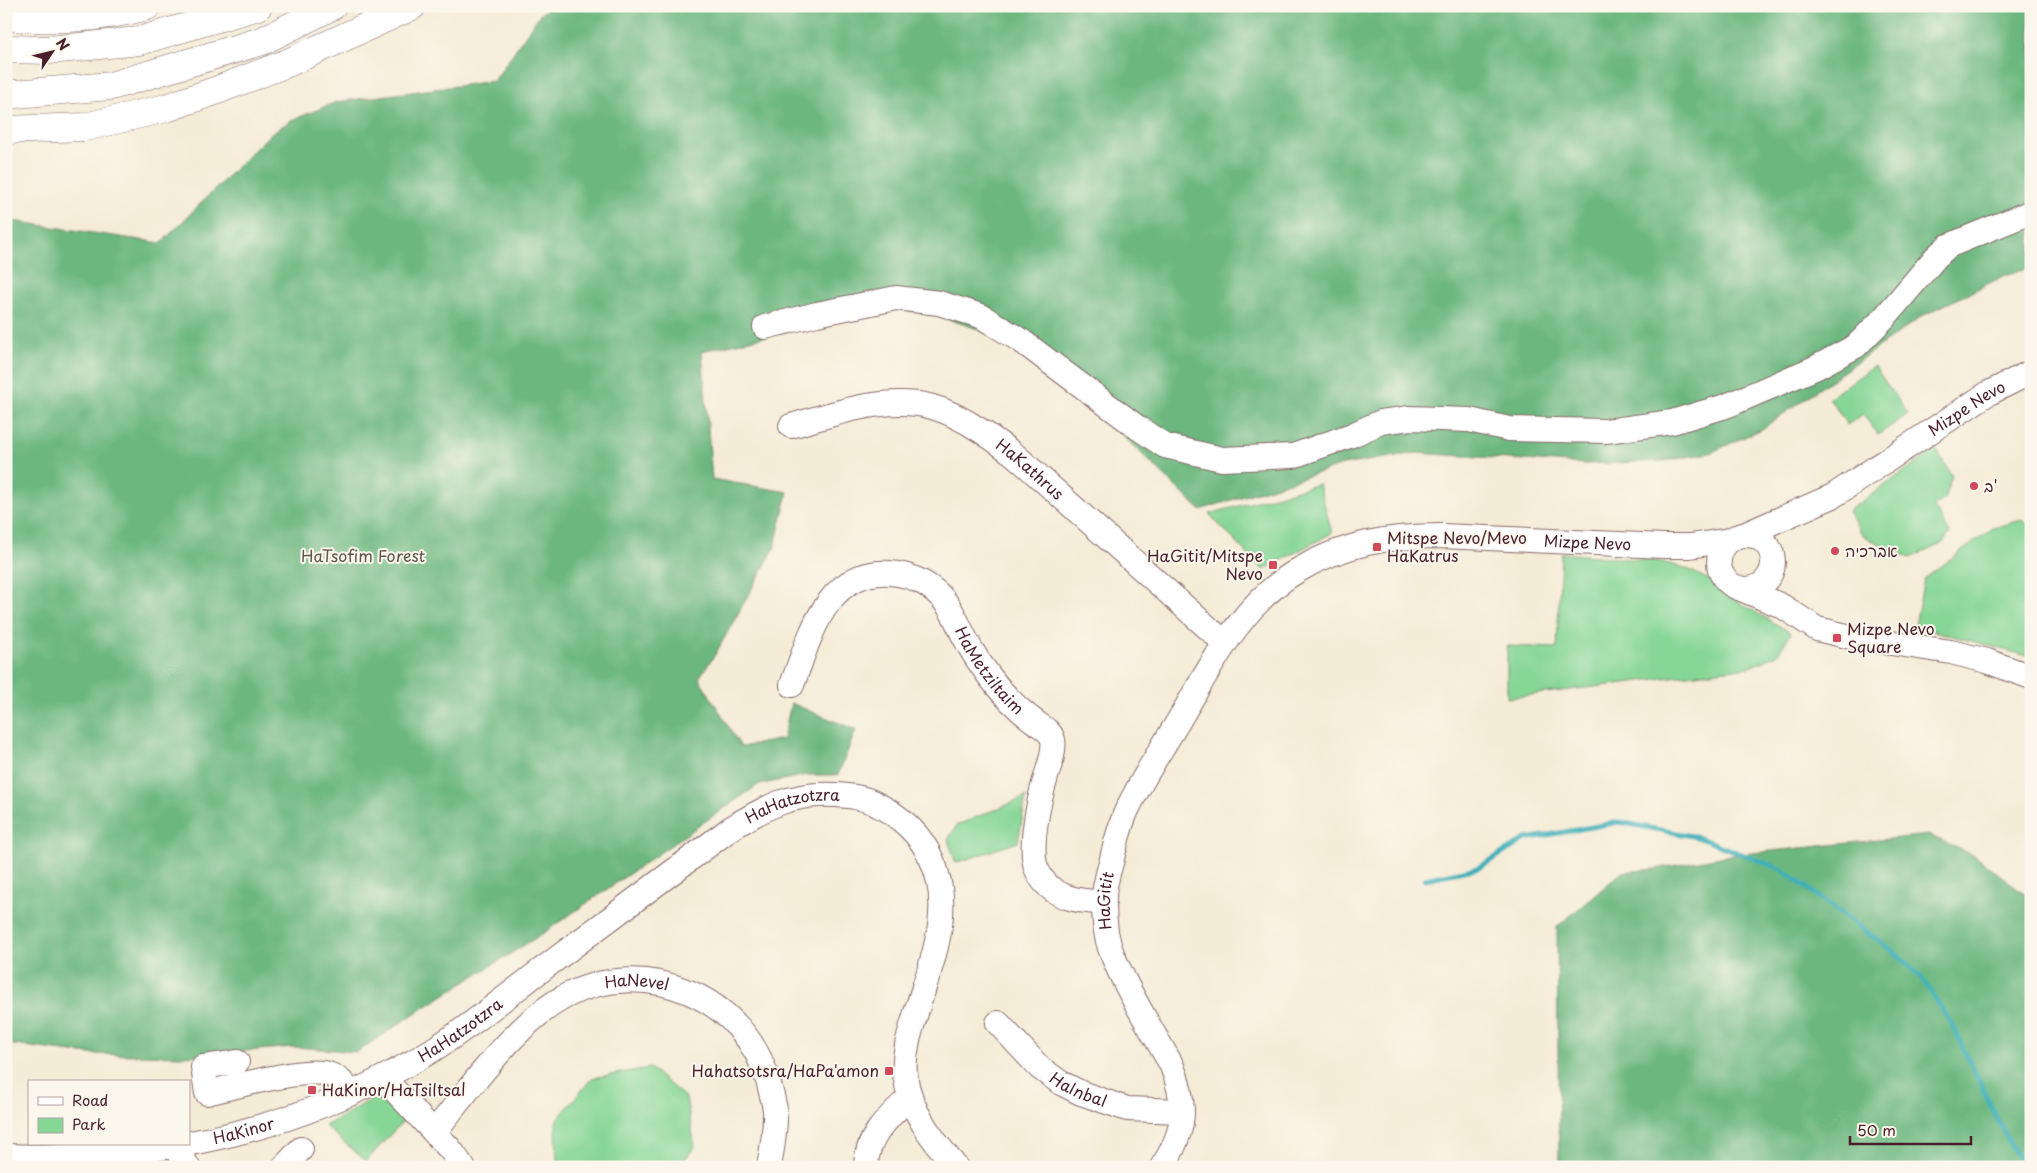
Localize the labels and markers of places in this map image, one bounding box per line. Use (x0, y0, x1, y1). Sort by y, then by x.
place label: ב' (1984, 473, 1997, 497)
marker: ב' (1968, 480, 1980, 492)
place label: Mitspe Nevo/Mevo HaKatrus (1387, 525, 1527, 567)
place label: אברכיה (1845, 538, 1898, 562)
marker: Mitspe Nevo/Mevo HaKatrus (1371, 541, 1383, 553)
place label: HaGitit/Mitspe Nevo (1147, 543, 1263, 585)
marker: אברכיה (1829, 545, 1841, 557)
marker: HaGitit/Mitspe Nevo (1267, 559, 1279, 571)
place label: Mizpe Nevo Square (1847, 616, 1935, 658)
marker: Mizpe Nevo Square (1831, 632, 1843, 644)
place label: Hahatsotsra/HaPa'amon (692, 1058, 879, 1082)
marker: Hahatsotsra/HaPa'amon (883, 1065, 895, 1077)
place label: HaKinor/HaTsiltsal (322, 1077, 466, 1101)
marker: HaKinor/HaTsiltsal (306, 1084, 318, 1096)

